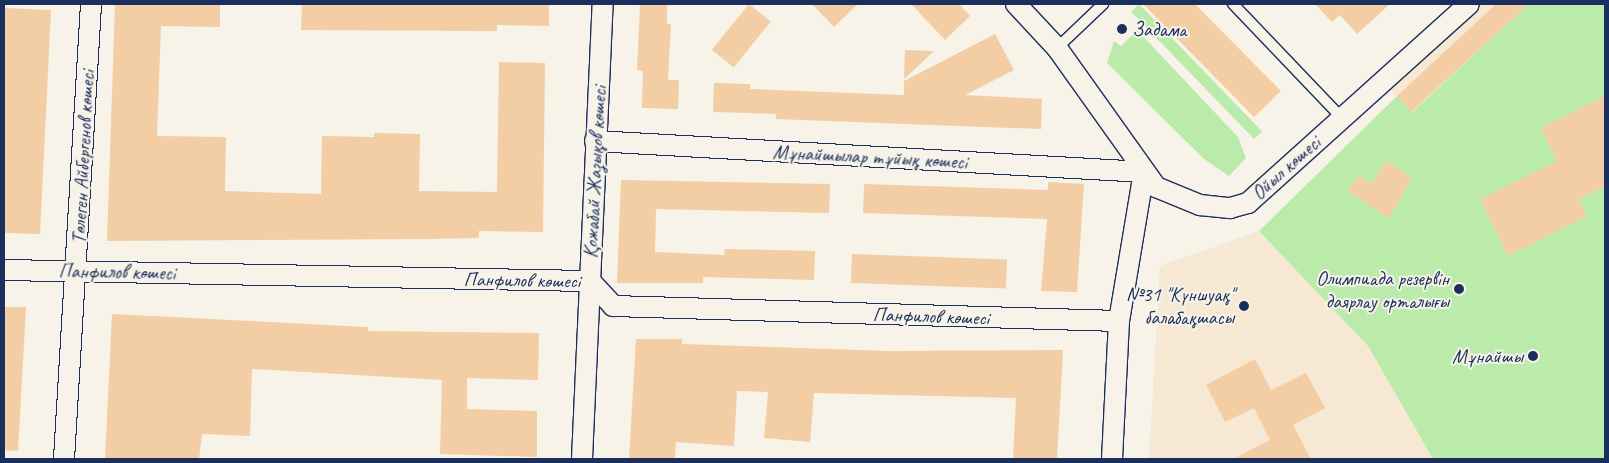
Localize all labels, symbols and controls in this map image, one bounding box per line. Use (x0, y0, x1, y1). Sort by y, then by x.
place label: Задама (1132, 17, 1187, 41)
marker: Задама (1116, 23, 1128, 35)
street label: Төлеген Айбергенов көшесі (66, 69, 100, 245)
street label: Қожабай Жазықов көшесі (578, 85, 612, 259)
street label: Ойыл көшесі (1247, 131, 1325, 205)
street label: Мұнайшылар тұйық көшесі (773, 140, 967, 174)
street label: Панфилов көшесі (58, 259, 176, 285)
place label: Олимпиада резервін даярлау орталығы (1315, 266, 1449, 313)
street label: Панфилов көшесі (463, 267, 581, 293)
place label: №31 "Күншуақ" балабақшасы (1126, 282, 1234, 329)
marker: Олимпиада резервін даярлау орталығы (1453, 283, 1465, 295)
marker: №31 "Күншуақ" балабақшасы (1238, 300, 1250, 312)
street label: Панфилов көшесі (872, 302, 990, 330)
place label: Мұнайшы (1452, 344, 1523, 368)
marker: Мұнайшы (1527, 350, 1539, 362)

